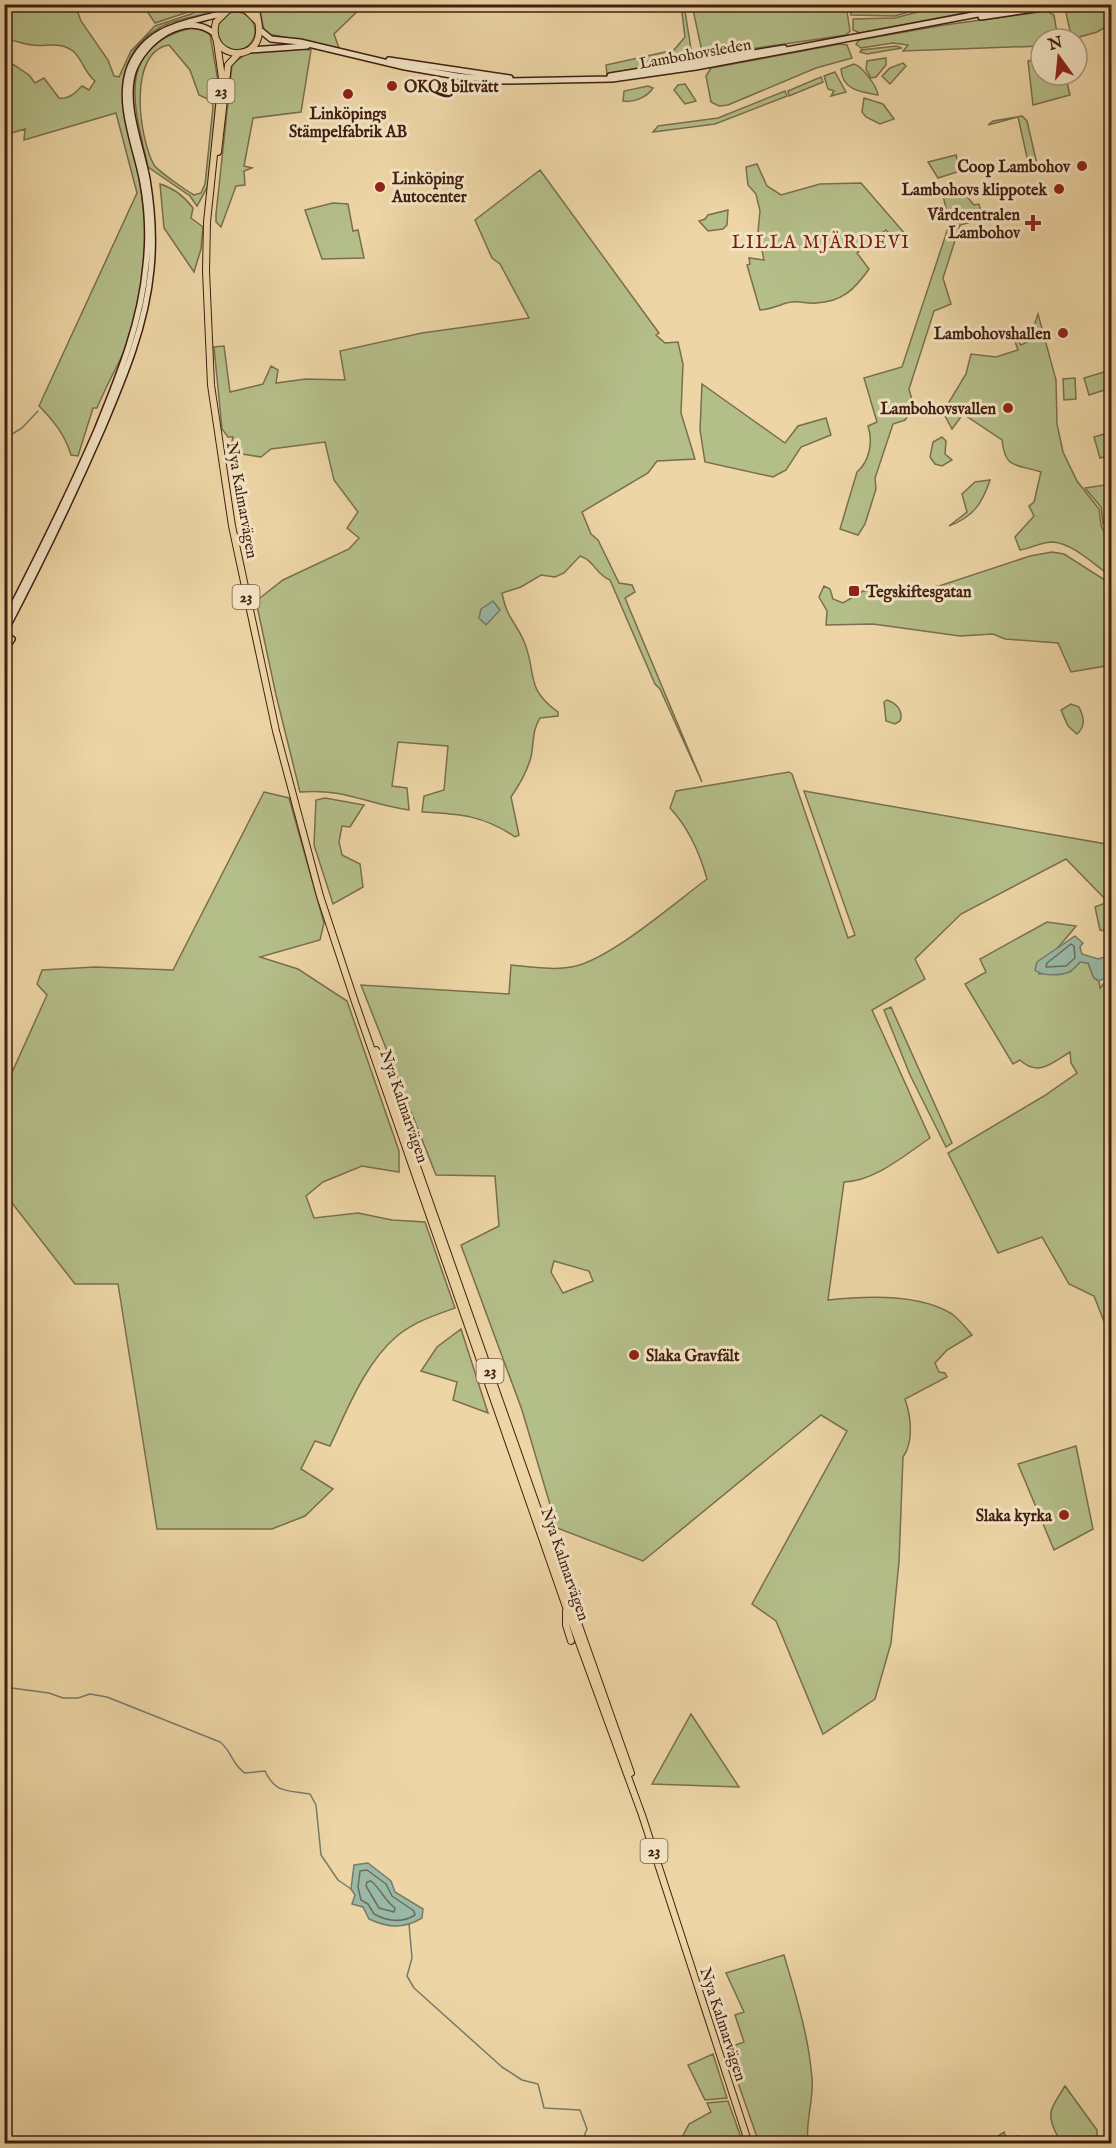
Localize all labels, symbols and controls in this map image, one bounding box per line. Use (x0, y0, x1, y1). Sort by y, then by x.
north arrow (1029, 27, 1089, 87)
text: N (1045, 33, 1065, 56)
street label: Lambohovsleden (638, 35, 753, 75)
place label: OKQ8 biltvätt (404, 78, 499, 98)
road number: 23 (208, 79, 234, 103)
marker: OKQ8 biltvätt (385, 79, 399, 93)
marker: Linköpings Stämpelfabrik AB (341, 87, 355, 101)
place label: Linköpings Stämpelfabrik AB (289, 105, 408, 143)
place label: Coop Lambohov (957, 158, 1071, 178)
marker: Coop Lambohov (1075, 159, 1089, 173)
place label: Linköping Autocenter (391, 170, 467, 208)
marker: Linköping Autocenter (373, 180, 387, 194)
place label: Lambohovs klippotek (902, 181, 1047, 201)
marker: Lambohovs klippotek (1052, 182, 1066, 196)
place label: Vårdcentralen Lambohov (926, 206, 1021, 244)
marker: Vårdcentralen Lambohov (1024, 214, 1042, 232)
district label: LILLA MJÄRDEVI (732, 231, 910, 255)
place label: Lambohovshallen (934, 325, 1051, 345)
marker: Lambohovshallen (1056, 326, 1070, 340)
place label: Lambohovsvallen (880, 400, 996, 420)
marker: Lambohovsvallen (1001, 401, 1015, 415)
street label: Nya Kalmarvägen (221, 440, 261, 561)
place label: Tegskiftesgatan (865, 583, 972, 603)
marker: Tegskiftesgatan (847, 584, 861, 598)
road number: 23 (232, 585, 260, 609)
street label: Nya Kalmarvägen (374, 1047, 432, 1166)
place label: Slaka Gravfält (646, 1347, 740, 1367)
marker: Slaka Gravfält (627, 1348, 641, 1362)
road number: 23 (476, 1359, 504, 1383)
street label: Nya Kalmarvägen (535, 1505, 593, 1624)
place label: Slaka kyrka (976, 1507, 1053, 1527)
marker: Slaka kyrka (1057, 1508, 1071, 1522)
road number: 23 (640, 1839, 668, 1863)
street label: Nya Kalmarvägen (694, 1965, 750, 2084)

